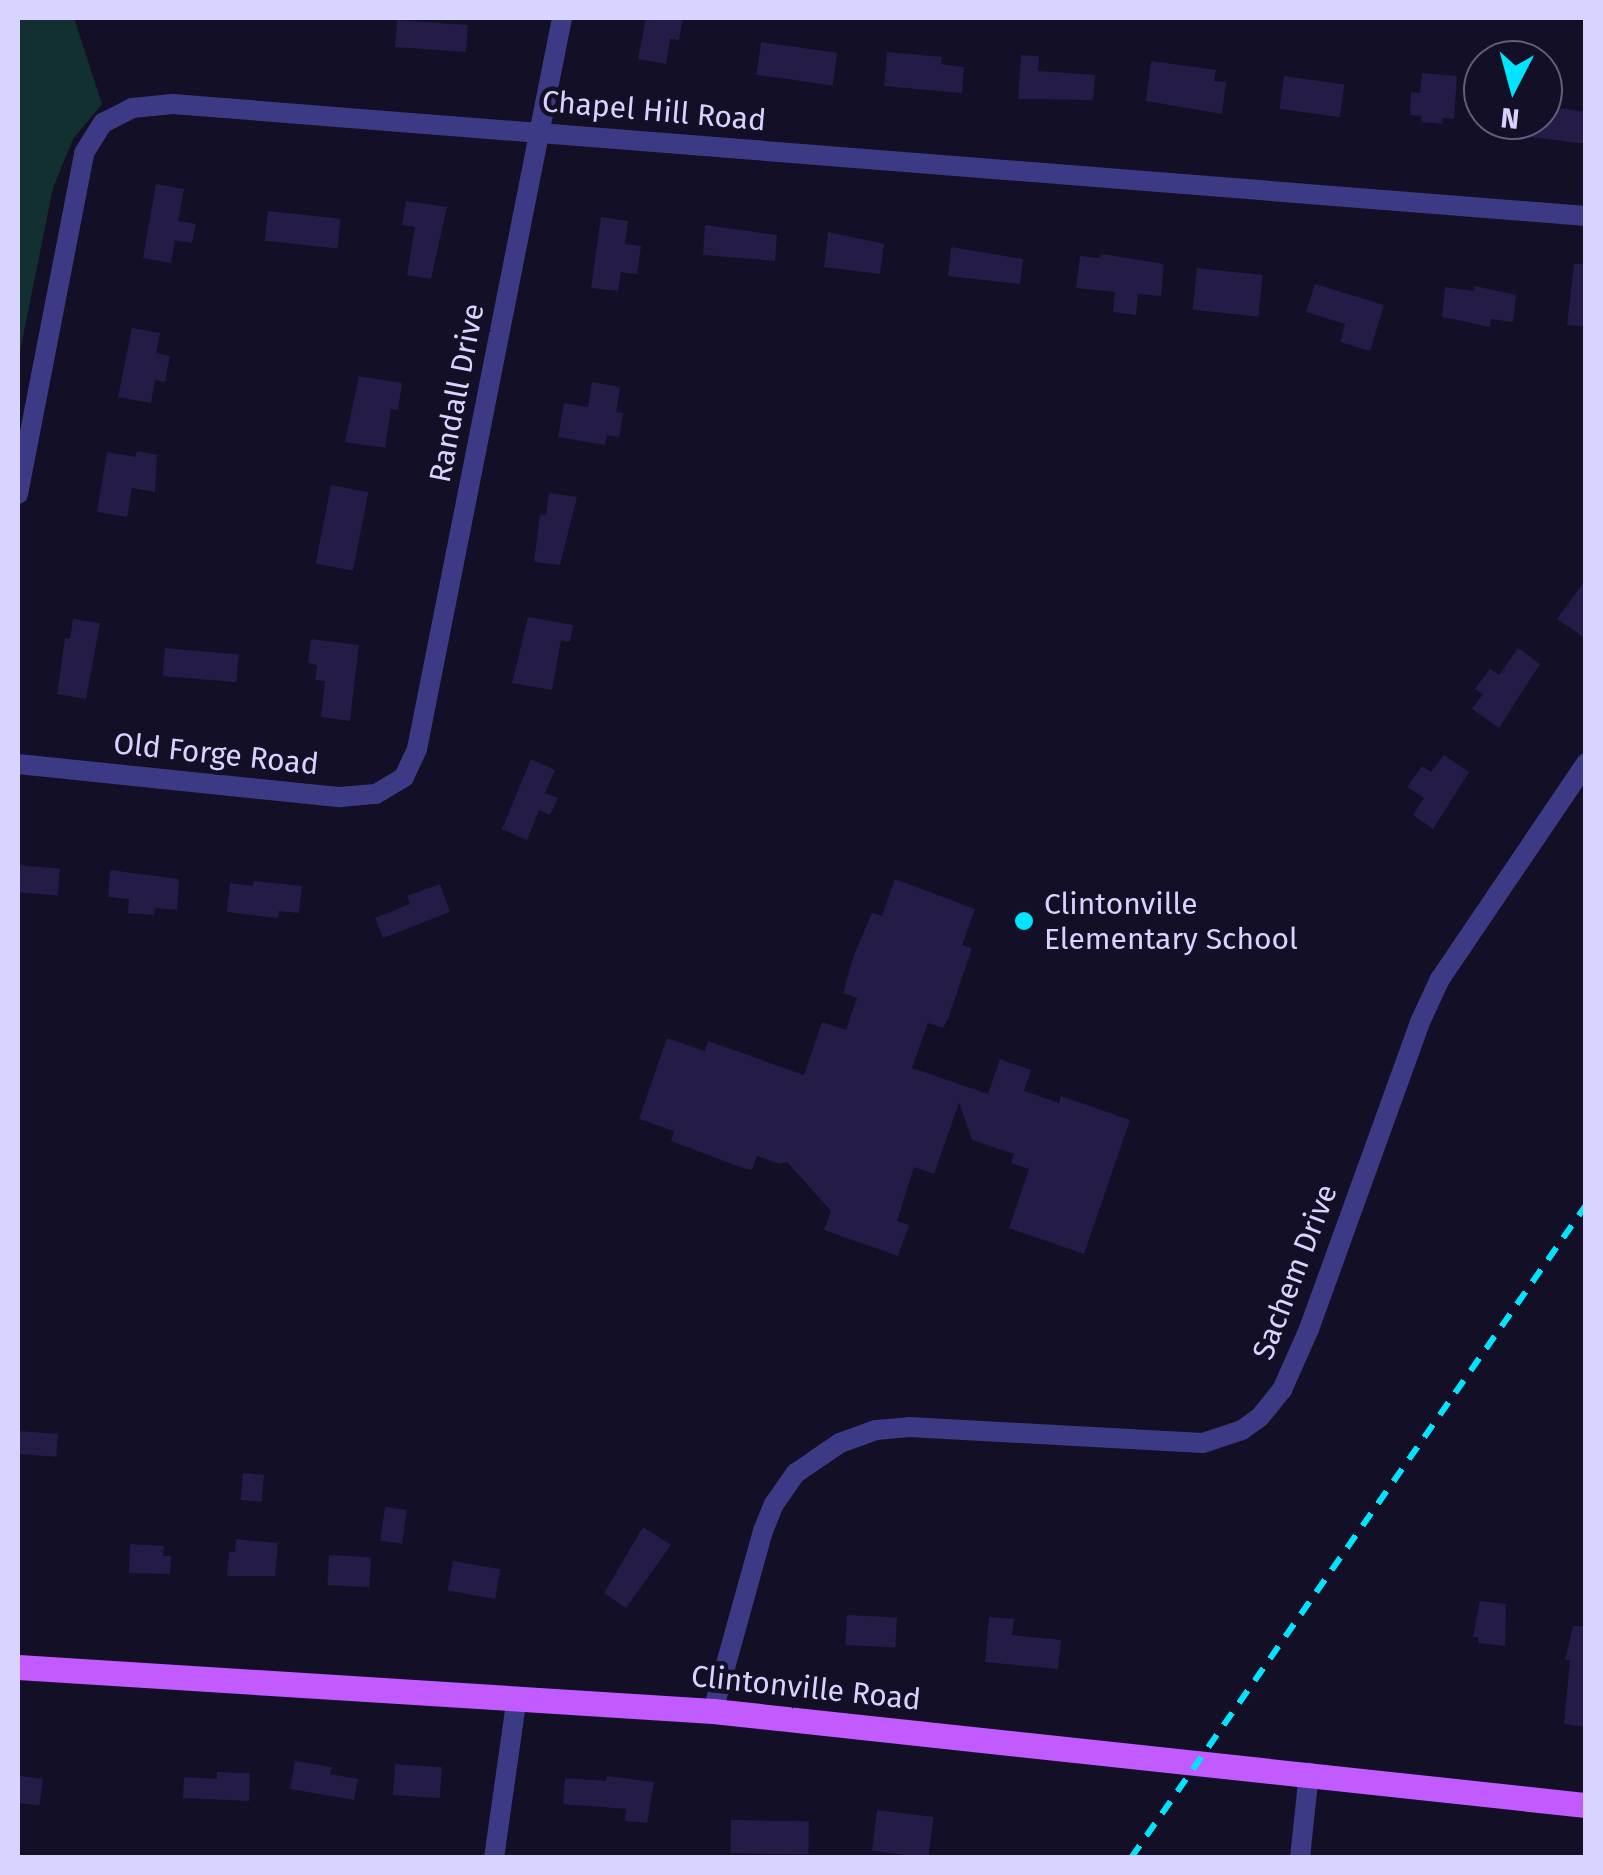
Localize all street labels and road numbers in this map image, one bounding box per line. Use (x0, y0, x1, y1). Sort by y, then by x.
street label: Chapel Hill Road (540, 83, 768, 139)
street label: Randall Drive (422, 300, 492, 486)
street label: Old Forge Road (112, 725, 320, 783)
street label: Sachem Drive (1245, 1179, 1345, 1365)
street label: Clintonville Road (689, 1658, 923, 1718)

